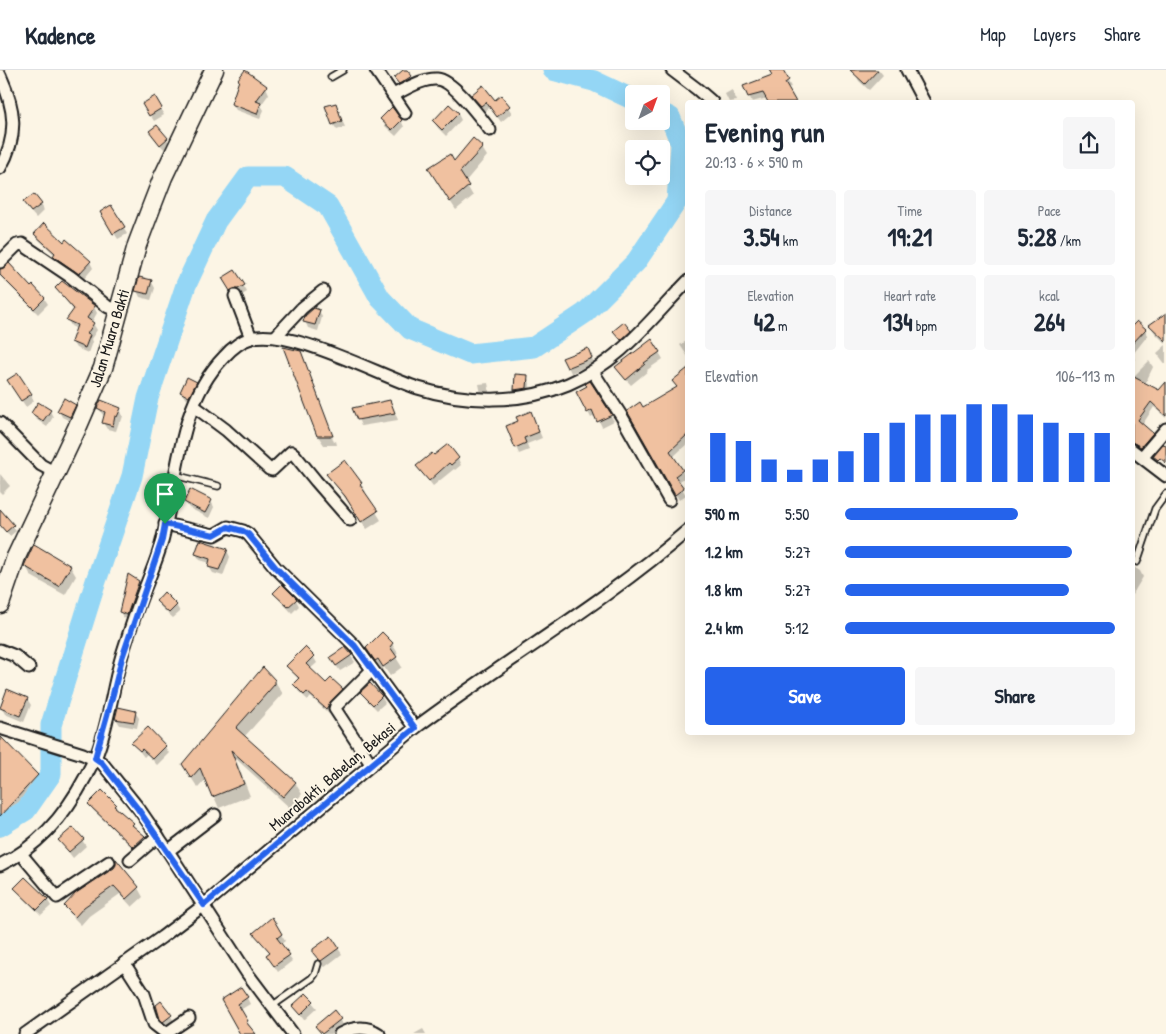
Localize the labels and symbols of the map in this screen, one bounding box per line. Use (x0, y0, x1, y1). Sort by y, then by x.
north arrow (625, 85, 670, 130)
street label: Jalan Muara Bakti (84, 286, 134, 390)
pin (144, 473, 186, 524)
street label: Muarabakti, Babelan, Bekasi (264, 716, 400, 836)

